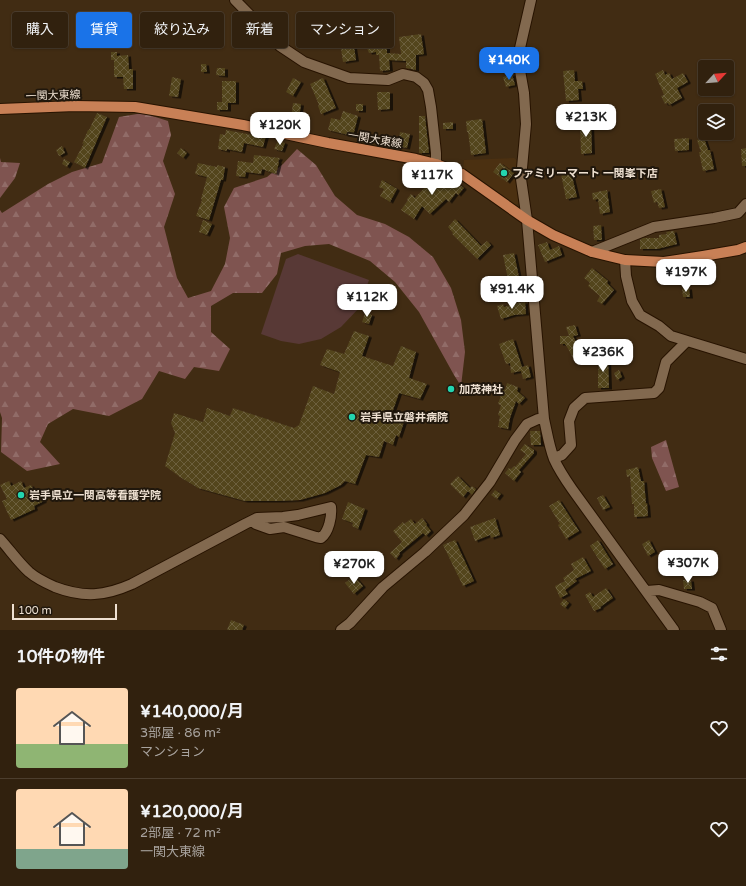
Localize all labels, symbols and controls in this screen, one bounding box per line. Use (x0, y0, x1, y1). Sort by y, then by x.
chip: 購入 (12, 12, 68, 48)
chip: 賃貸 (76, 12, 132, 48)
chip: 絞り込み (140, 12, 224, 48)
chip: 新着 (232, 12, 288, 48)
chip: マンション (296, 12, 394, 48)
pin: ¥140K (481, 47, 537, 81)
text: ¥140K (488, 52, 530, 68)
north arrow (698, 60, 734, 96)
map controls (698, 60, 734, 140)
street label: 一関大東線 (25, 88, 81, 103)
pin: ¥213K (558, 104, 614, 138)
button: layers (698, 104, 734, 140)
text: ¥213K (565, 109, 607, 125)
pin: ¥120K (252, 112, 308, 146)
text: ¥120K (259, 117, 301, 133)
street label: 一関大東線 (347, 128, 403, 151)
pin: ¥117K (404, 162, 460, 196)
text: ¥117K (411, 167, 453, 183)
place label: ファミリーマート 一関峯下店 (512, 167, 658, 180)
marker: ファミリーマート 一関峯下店 (499, 168, 509, 178)
pin: ¥197K (658, 259, 714, 293)
text: ¥197K (665, 264, 707, 280)
pin: ¥91.4K (479, 276, 545, 310)
text: ¥91.4K (490, 281, 534, 297)
pin: ¥112K (339, 284, 395, 318)
text: ¥112K (346, 289, 388, 305)
pin: ¥236K (575, 339, 631, 373)
text: ¥236K (582, 344, 624, 360)
place label: 加茂神社 (459, 383, 503, 396)
marker: 加茂神社 (446, 384, 456, 394)
place label: 岩手県立磐井病院 (360, 411, 448, 424)
marker: 岩手県立磐井病院 (347, 412, 357, 422)
place label: 岩手県立一関高等看護学院 (29, 489, 161, 502)
marker: 岩手県立一関高等看護学院 (16, 490, 26, 500)
pin: ¥307K (660, 550, 716, 584)
pin: ¥270K (326, 551, 382, 585)
text: ¥307K (667, 555, 709, 571)
text: ¥270K (333, 556, 375, 572)
scale bar (12, 602, 117, 621)
text: 100 m (18, 604, 52, 617)
icon: filters (708, 643, 730, 665)
text: 10件の物件 (16, 646, 105, 667)
text: ¥140,000/月 (140, 701, 244, 722)
icon: home (48, 704, 96, 752)
icon: heart (708, 717, 730, 739)
text: 3部屋 · 86 m² (140, 725, 221, 741)
text: マンション (140, 744, 205, 760)
text: ¥120,000/月 (140, 801, 244, 822)
icon: home (48, 805, 96, 853)
icon: heart (708, 818, 730, 840)
text: 2部屋 · 72 m² (140, 825, 221, 841)
text: 一関大東線 (140, 844, 205, 860)

